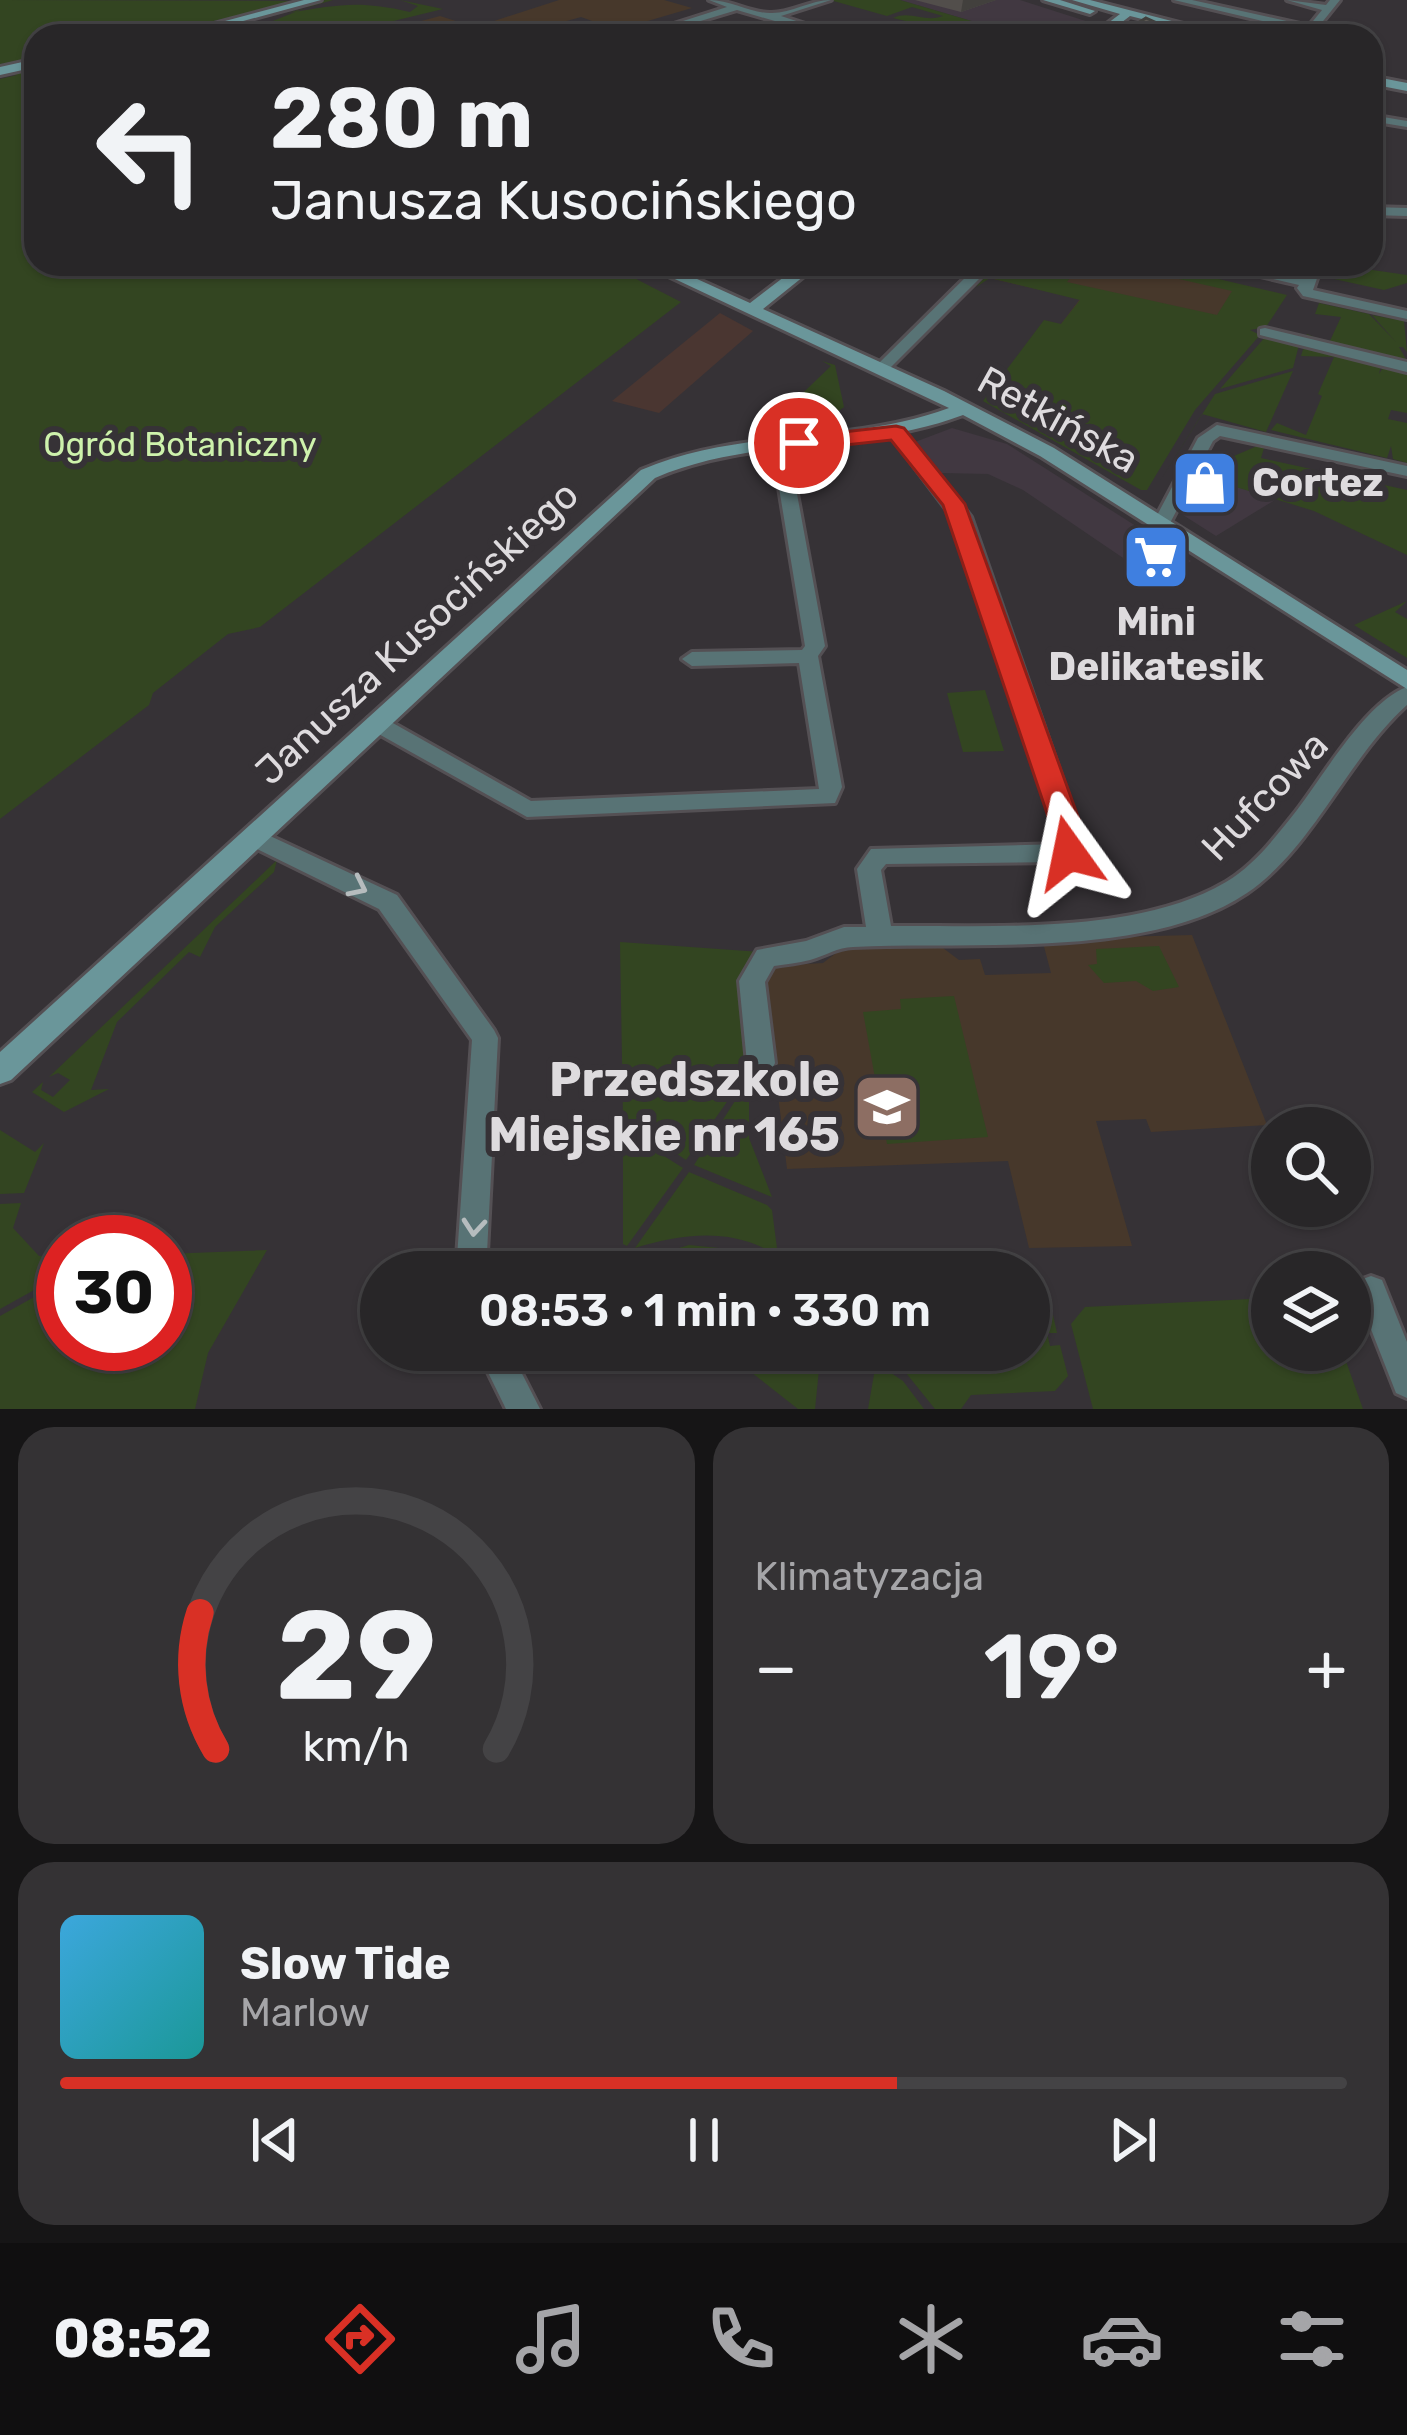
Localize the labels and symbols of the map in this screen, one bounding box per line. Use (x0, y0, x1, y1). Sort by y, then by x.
street label: Retkińska (970, 357, 1146, 483)
pin (748, 392, 850, 494)
park label: Ogród Botaniczny (43, 425, 317, 464)
shop icon: Cortez (1170, 448, 1240, 518)
place label: Cortez (1252, 460, 1384, 506)
street label: Janusza Kusocińskiego (246, 472, 588, 794)
supermarket icon: Mini Delikatesik (1121, 522, 1191, 592)
place label: Mini Delikatesik (1048, 599, 1264, 690)
street label: Hufcowa (1192, 722, 1338, 870)
position arrow (1006, 790, 1132, 916)
one-way arrow (346, 873, 367, 896)
place label: Przedszkole Miejskie nr 165 (488, 1051, 840, 1163)
school or university icon: Przedszkole Miejskie nr 165 (852, 1072, 922, 1142)
speed limit sign: 30 (36, 1215, 192, 1371)
one-way arrow (461, 1218, 487, 1237)

